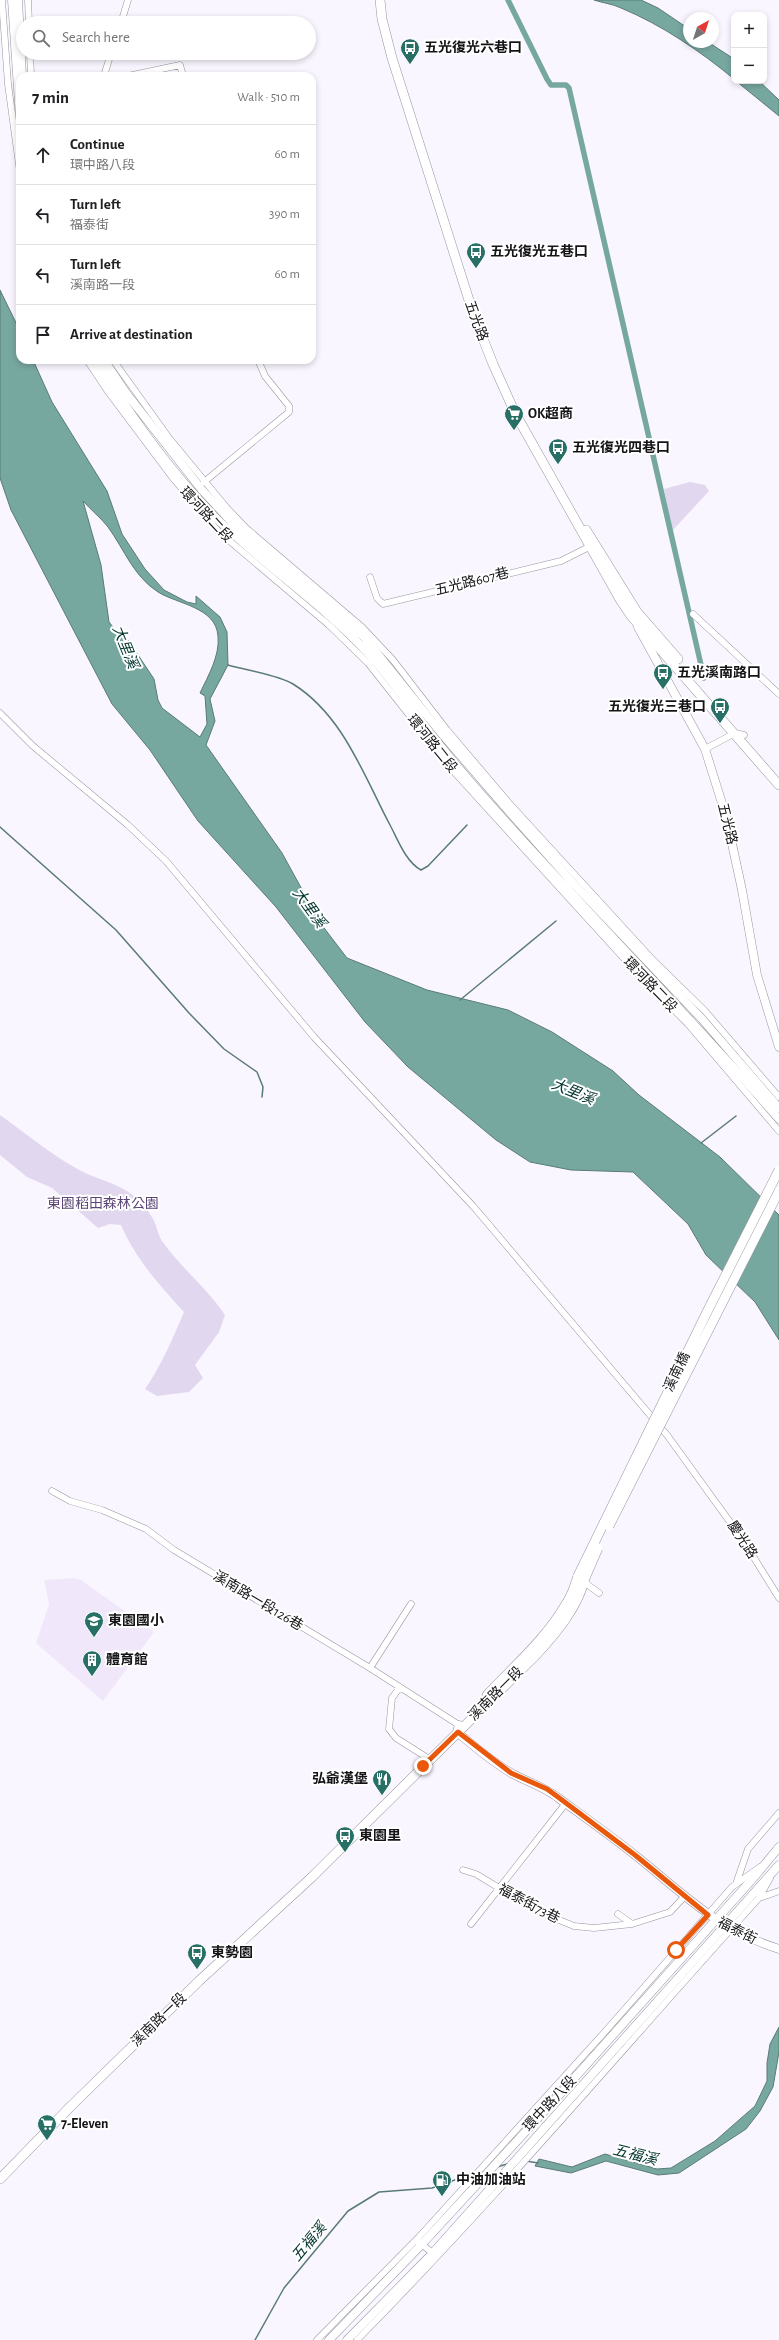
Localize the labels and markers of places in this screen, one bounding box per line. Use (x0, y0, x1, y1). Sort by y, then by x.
bus stop icon: 五光復光六巷口 (399, 37, 421, 65)
place label: 五光復光六巷口 (424, 39, 522, 55)
bus stop icon: 五光復光五巷口 (465, 241, 487, 269)
place label: 五光復光五巷口 (490, 244, 588, 259)
supermarket icon: OK超商 (503, 403, 525, 431)
place label: OK超商 (528, 406, 573, 421)
bus stop icon: 五光復光四巷口 (547, 437, 569, 465)
place label: 五光復光四巷口 (572, 440, 670, 455)
bus stop icon: 五光溪南路口 (652, 662, 674, 690)
place label: 五光溪南路口 (677, 665, 761, 680)
bus stop icon: 五光復光三巷口 (709, 696, 731, 724)
place label: 五光復光三巷口 (608, 699, 706, 714)
school or university icon: 東園國小 (83, 1610, 105, 1638)
place label: 東園國小 (108, 1613, 164, 1628)
building icon: 體育館 (81, 1649, 103, 1677)
place label: 體育館 (106, 1652, 148, 1667)
restaurant icon: 弘爺漢堡 (371, 1768, 393, 1796)
place label: 弘爺漢堡 (312, 1771, 368, 1786)
bus stop icon: 東園里 (334, 1825, 356, 1853)
place label: 東園里 (359, 1828, 401, 1843)
bus stop icon: 東勢園 (186, 1942, 208, 1970)
place label: 東勢園 (211, 1945, 253, 1960)
supermarket icon: 7-Eleven (36, 2113, 58, 2141)
place label: 7-Eleven (61, 2117, 109, 2131)
fuel station icon: 中油加油站 (431, 2169, 453, 2197)
place label: 中油加油站 (456, 2172, 526, 2187)

